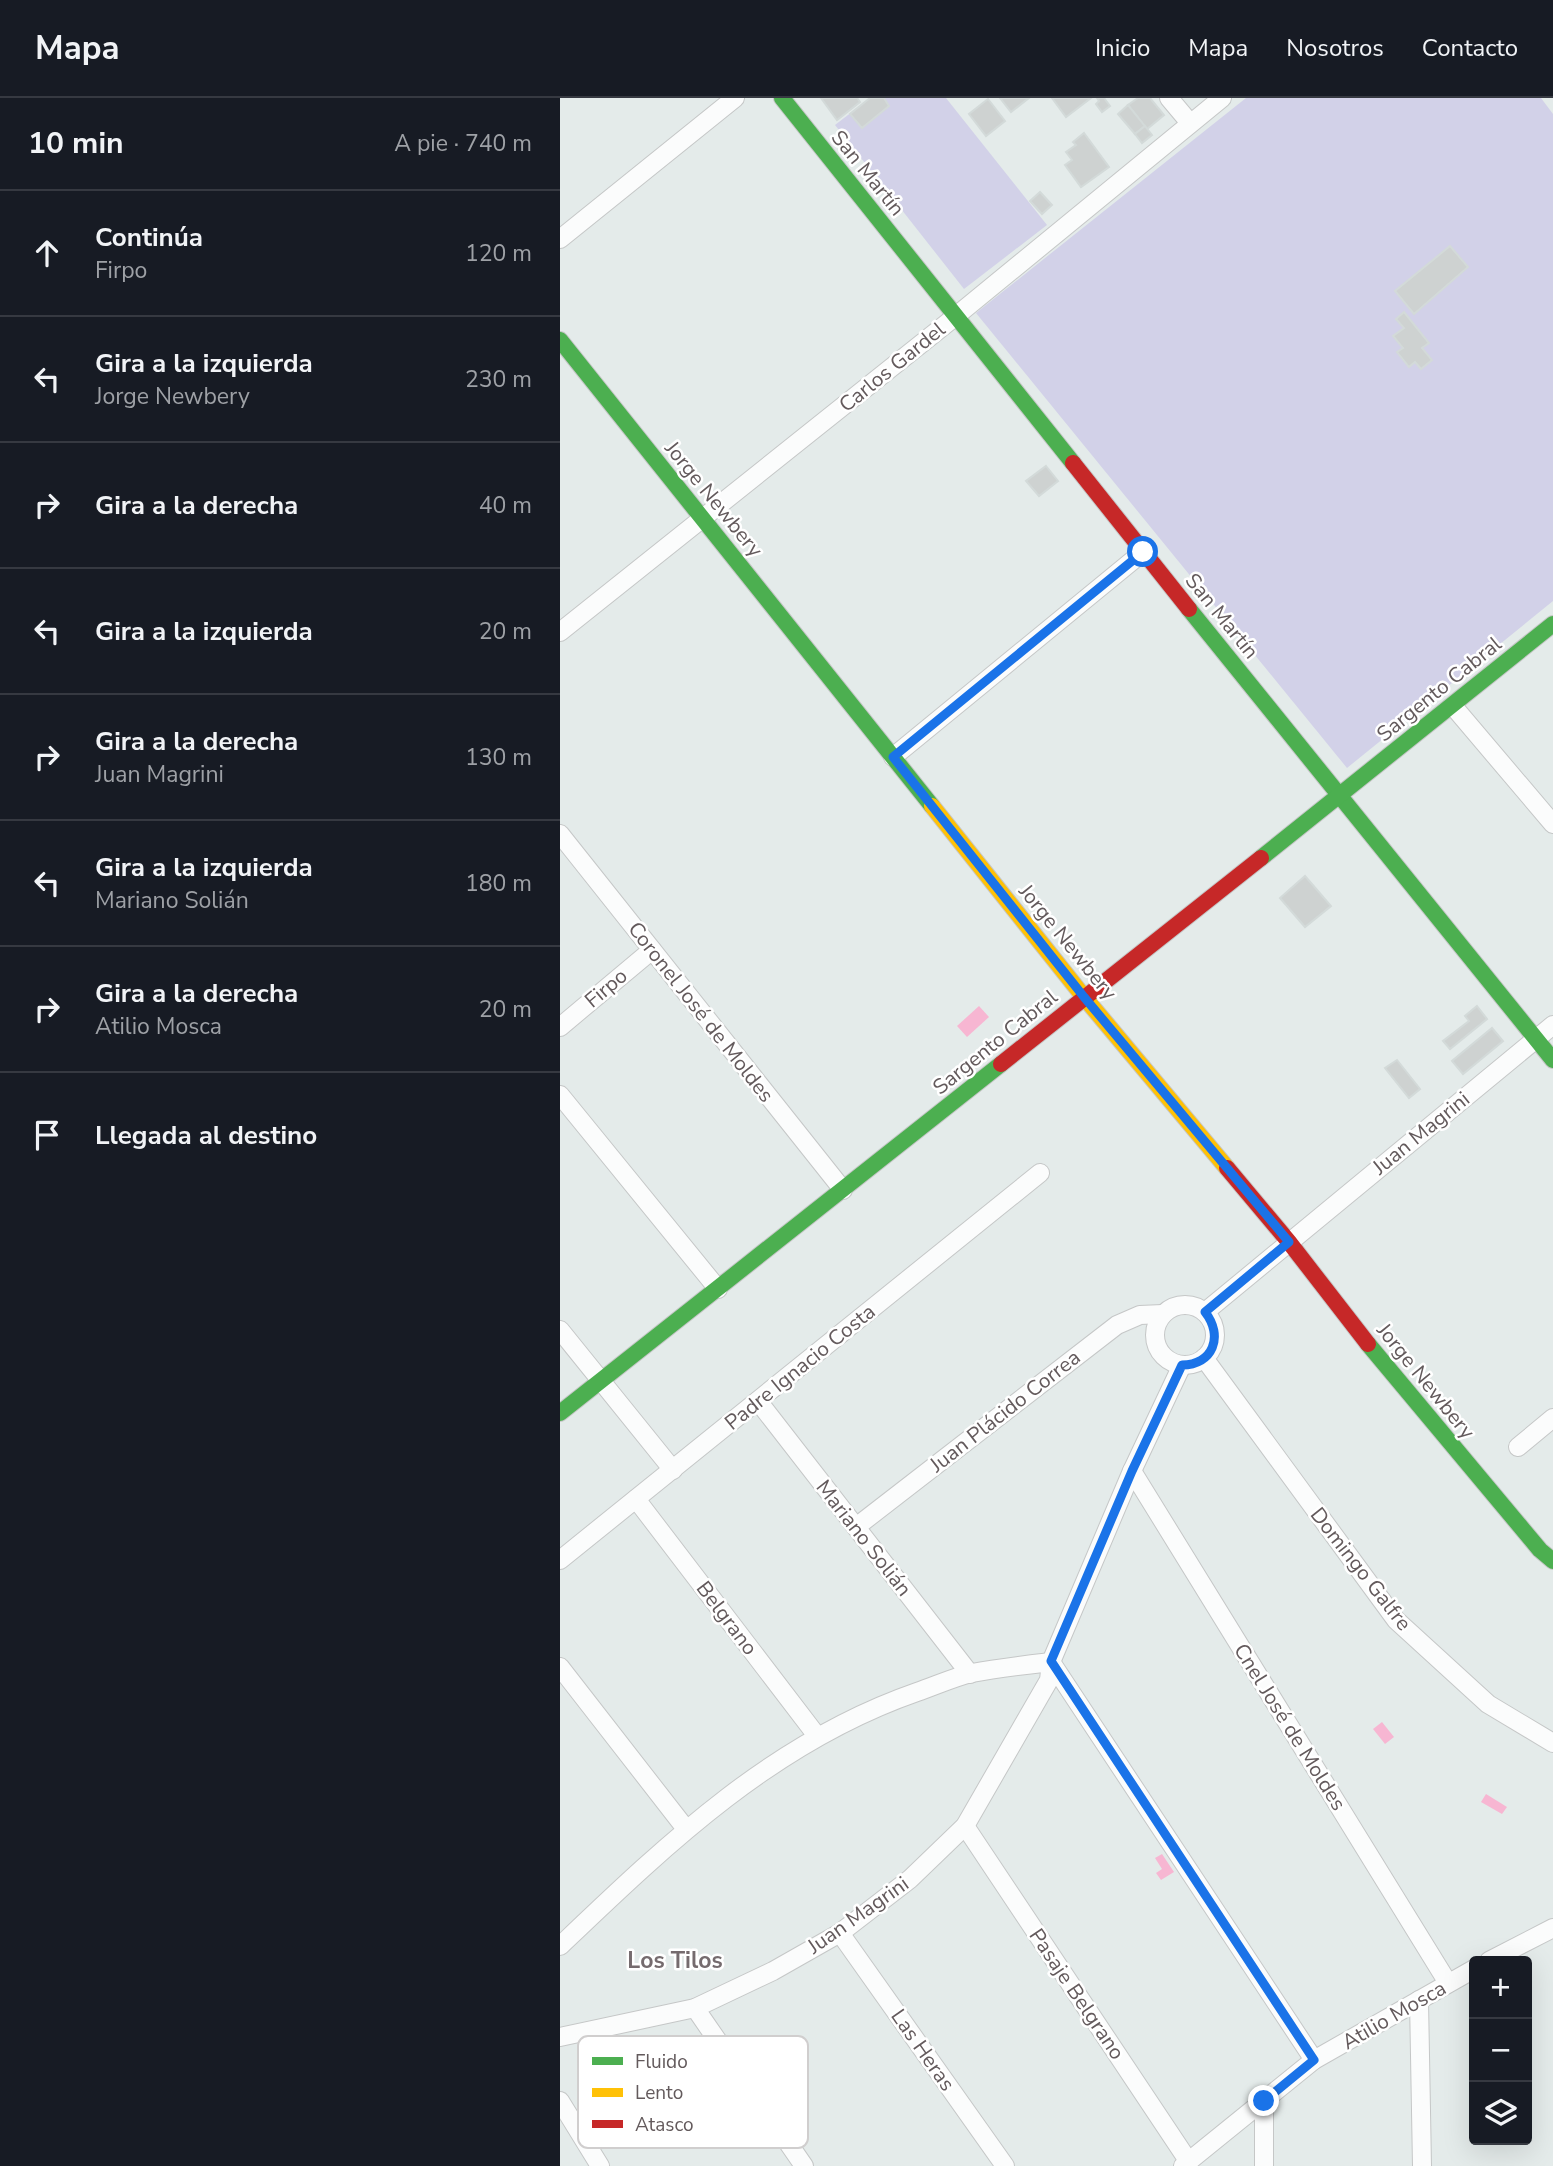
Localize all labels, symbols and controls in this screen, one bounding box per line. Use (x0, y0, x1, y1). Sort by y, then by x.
text: Mapa (35, 26, 120, 71)
text: Inicio (1095, 32, 1150, 64)
text: Mapa (1188, 32, 1248, 64)
text: Nosotros (1286, 32, 1384, 64)
text: Contacto (1422, 32, 1518, 64)
text: 10 min (28, 123, 124, 164)
street label: San Martín (825, 124, 911, 222)
text: A pie · 740 m (394, 128, 532, 159)
text: Continúa (95, 220, 203, 255)
icon: ahead (28, 234, 66, 272)
text: 120 m (465, 238, 532, 269)
text: Firpo (95, 255, 147, 286)
street label: Carlos Gardel (833, 315, 952, 419)
text: Gira a la izquierda (95, 346, 313, 381)
icon: left (28, 360, 66, 398)
text: 230 m (465, 364, 532, 395)
text: Jorge Newbery (95, 381, 250, 412)
street label: Jorge Newbery (658, 434, 769, 563)
icon: right (28, 486, 66, 524)
text: Gira a la derecha (95, 488, 298, 523)
text: 40 m (479, 490, 532, 521)
route start (1127, 536, 1158, 567)
street label: San Martín (1179, 567, 1265, 665)
icon: left (28, 612, 66, 650)
text: Gira a la izquierda (95, 614, 313, 649)
text: 20 m (479, 616, 532, 647)
street label: Sargento Cabral (1371, 629, 1508, 748)
text: Gira a la derecha (95, 724, 298, 759)
icon: right (28, 738, 66, 776)
text: 130 m (465, 742, 532, 773)
text: Juan Magrini (95, 759, 224, 790)
text: Gira a la izquierda (95, 850, 313, 885)
icon: left (28, 864, 66, 902)
text: 180 m (465, 868, 532, 899)
street label: Jorge Newbery (1012, 877, 1123, 1006)
text: Mariano Solián (95, 885, 249, 916)
street label: Coronel José de Moldes (622, 916, 780, 1108)
street label: Firpo (579, 962, 633, 1014)
text: Gira a la derecha (95, 976, 298, 1011)
street label: Sargento Cabral (927, 982, 1064, 1101)
icon: right (28, 990, 66, 1028)
text: 20 m (479, 994, 532, 1025)
text: Atilio Mosca (95, 1011, 222, 1042)
street label: Juan Magrini (1366, 1085, 1476, 1182)
icon: arrive (28, 1116, 66, 1154)
text: Llegada al destino (95, 1118, 317, 1153)
street label: Padre Ignacio Costa (719, 1298, 881, 1436)
street label: Jorge Newbery (1370, 1316, 1481, 1445)
street label: Juan Plácido Correa (923, 1343, 1086, 1479)
street label: Mariano Solián (810, 1474, 918, 1602)
street label: Domingo Galfre (1304, 1502, 1418, 1636)
street label: Belgrano (690, 1575, 764, 1661)
street label: Cnel José de Moldes (1227, 1638, 1353, 1816)
street label: Juan Magrini (801, 1870, 914, 1961)
street label: Pasaje Belgrano (1023, 1923, 1131, 2065)
district label: Los Tilos (627, 1945, 723, 1976)
map controls (1469, 1956, 1532, 2145)
button: + (1469, 1956, 1532, 2019)
street label: Atilio Mosca (1337, 1974, 1451, 2056)
street label: Las Heras (885, 2004, 961, 2096)
button: − (1469, 2019, 1532, 2082)
legend (578, 2036, 808, 2148)
text: Fluido (635, 2049, 688, 2075)
text: Lento (635, 2080, 683, 2106)
button: layers (1469, 2082, 1532, 2145)
route end (1248, 2085, 1279, 2116)
text: Atasco (635, 2112, 694, 2138)

